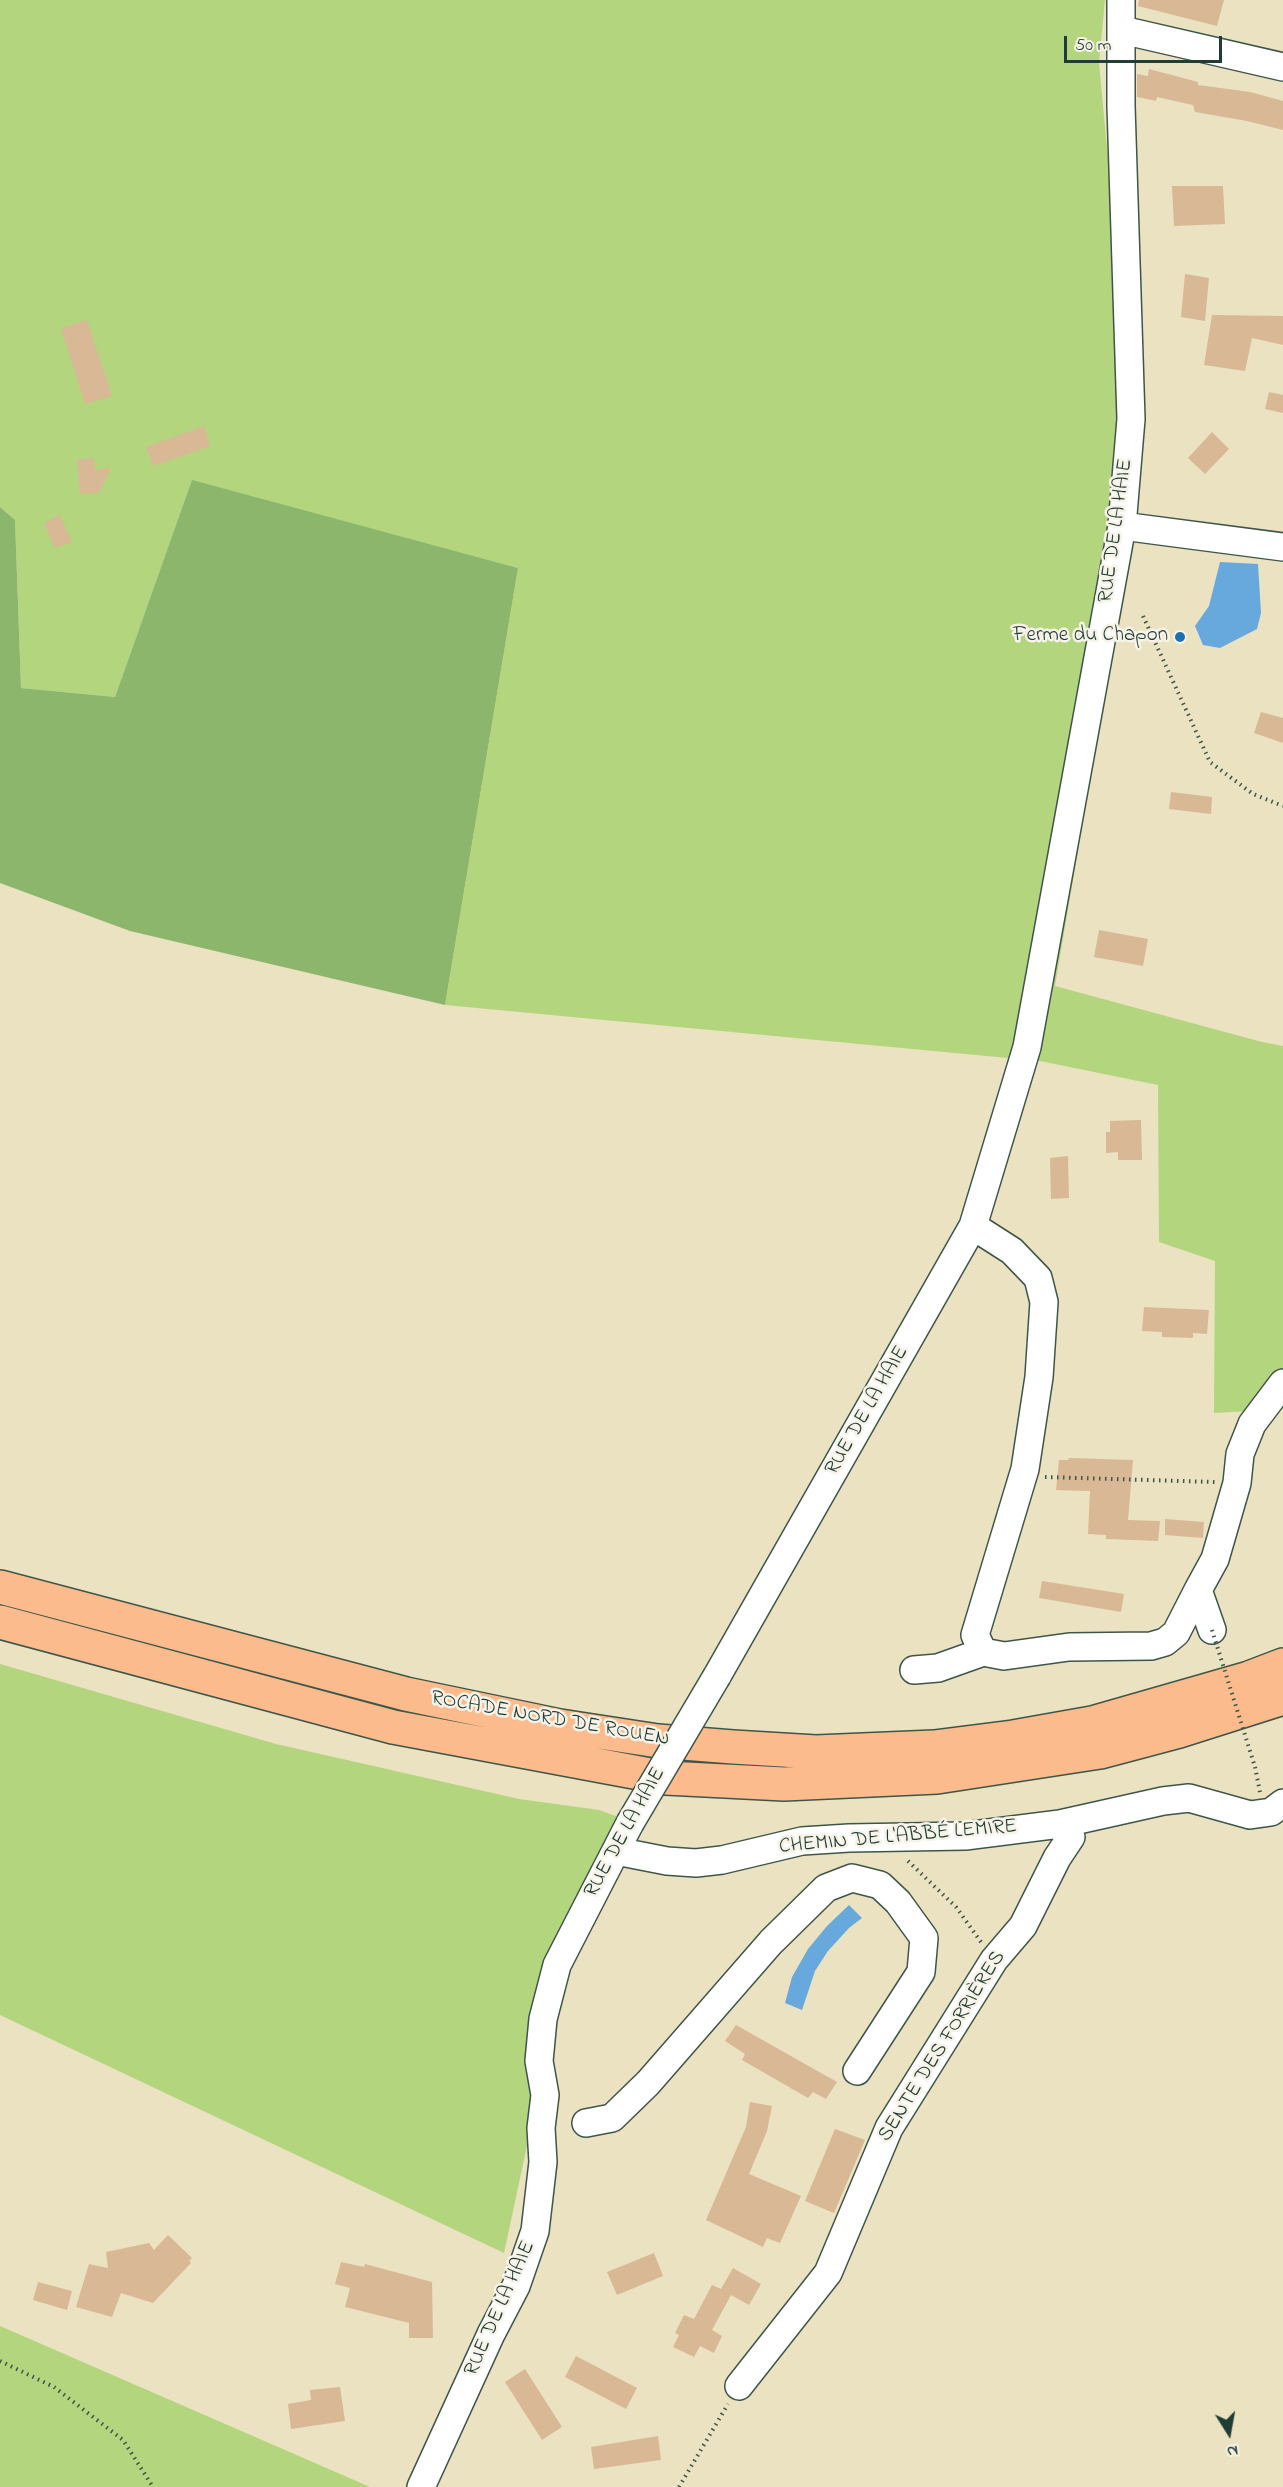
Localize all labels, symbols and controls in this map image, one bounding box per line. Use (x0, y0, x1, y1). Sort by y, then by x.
scale bar (1067, 24, 1224, 62)
text: 50 m (1075, 33, 1112, 59)
street label: RUE DE LA HAIE (1094, 457, 1140, 605)
place label: Ferme du Chapon (1013, 624, 1168, 650)
marker: Ferme du Chapon (1173, 630, 1187, 644)
street label: RUE DE LA HAIE (821, 1342, 915, 1480)
street label: ROCADE NORD DE ROUEN (429, 1687, 671, 1753)
street label: RUE DE LA HAIE (580, 1763, 672, 1903)
street label: CHEMIN DE L'ABBÉ LEMIRE (778, 1815, 1018, 1861)
street label: SENTE DES FORRIÈRES (874, 1947, 1012, 2147)
street label: RUE DE LA HAIE (460, 2238, 542, 2380)
north arrow (1199, 2403, 1259, 2463)
text: N (1225, 2438, 1240, 2463)

